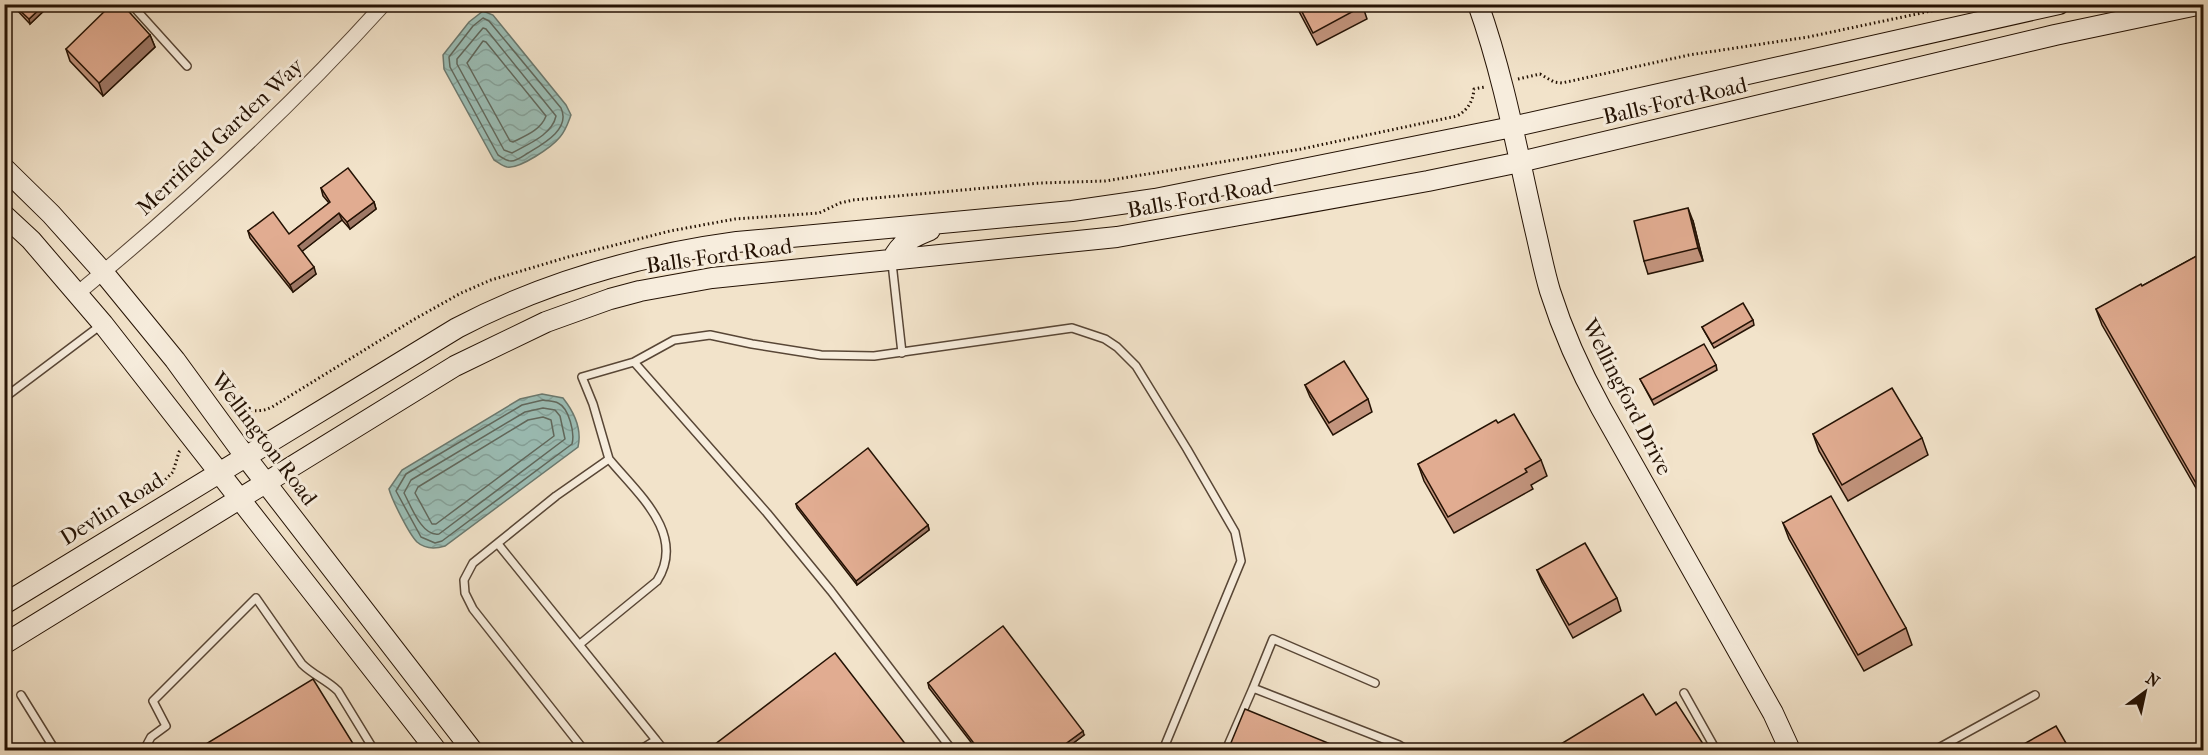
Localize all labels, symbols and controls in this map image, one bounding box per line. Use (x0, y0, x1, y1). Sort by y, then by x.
street label: Merrifield Garden Way (131, 52, 310, 221)
street label: Balls Ford Road (1600, 72, 1751, 130)
street label: Balls Ford Road (1125, 172, 1276, 224)
street label: Balls Ford Road (644, 233, 795, 279)
street label: Wellingford Drive (1576, 314, 1678, 479)
street label: Wellington Road (205, 367, 323, 511)
street label: Devlin Road (55, 466, 170, 551)
north arrow (2115, 662, 2175, 722)
text: N (2143, 669, 2164, 692)

